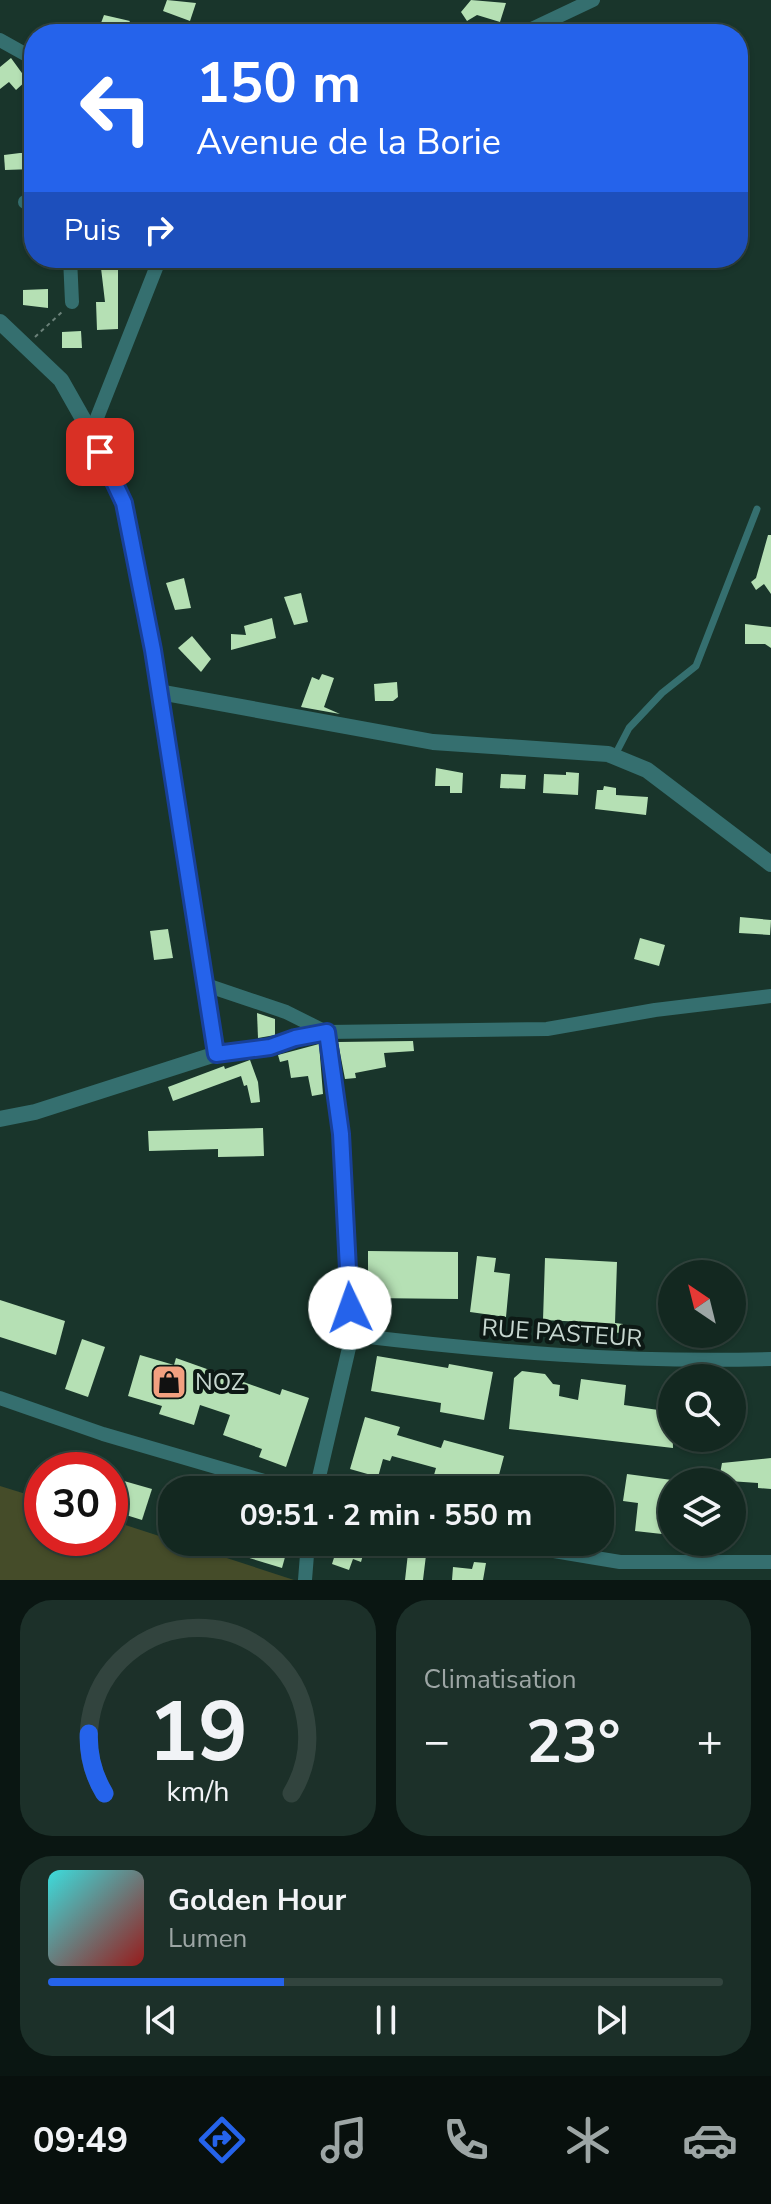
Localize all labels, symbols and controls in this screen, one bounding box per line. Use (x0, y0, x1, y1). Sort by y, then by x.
text: 150 m (196, 45, 361, 122)
icon: left (64, 56, 168, 160)
text: Avenue de la Borie (196, 118, 501, 167)
icon: right (137, 208, 181, 252)
text: Puis (64, 210, 121, 251)
pin (66, 418, 134, 486)
icon: arrive (78, 430, 122, 474)
north arrow (658, 1260, 746, 1348)
map controls (658, 1260, 746, 1556)
position arrow (308, 1266, 392, 1350)
street label: RUE PASTEUR (481, 1311, 643, 1355)
shop icon: NOZ (150, 1363, 188, 1401)
button: search (658, 1364, 746, 1452)
place label: NOZ (195, 1366, 245, 1398)
speed limit sign: 30 (24, 1452, 128, 1556)
button: layers (658, 1468, 746, 1556)
text: 09:51 · 2 min · 550 m (240, 1495, 532, 1536)
text: Climatisation (424, 1662, 577, 1697)
text: 19 (148, 1676, 248, 1789)
text: 23° (526, 1701, 621, 1783)
text: − (424, 1712, 450, 1772)
text: + (697, 1712, 723, 1772)
text: km/h (166, 1772, 229, 1811)
text: Golden Hour (168, 1880, 346, 1921)
text: Lumen (168, 1921, 247, 1956)
icon: previous (139, 1998, 183, 2042)
icon: pause (364, 1998, 408, 2042)
icon: next (589, 1998, 633, 2042)
icon: directions (194, 2112, 250, 2168)
icon: music (316, 2112, 372, 2168)
icon: phone (438, 2112, 494, 2168)
icon: climate (560, 2112, 616, 2168)
icon: car (682, 2112, 738, 2168)
text: 09:49 (33, 2116, 128, 2165)

